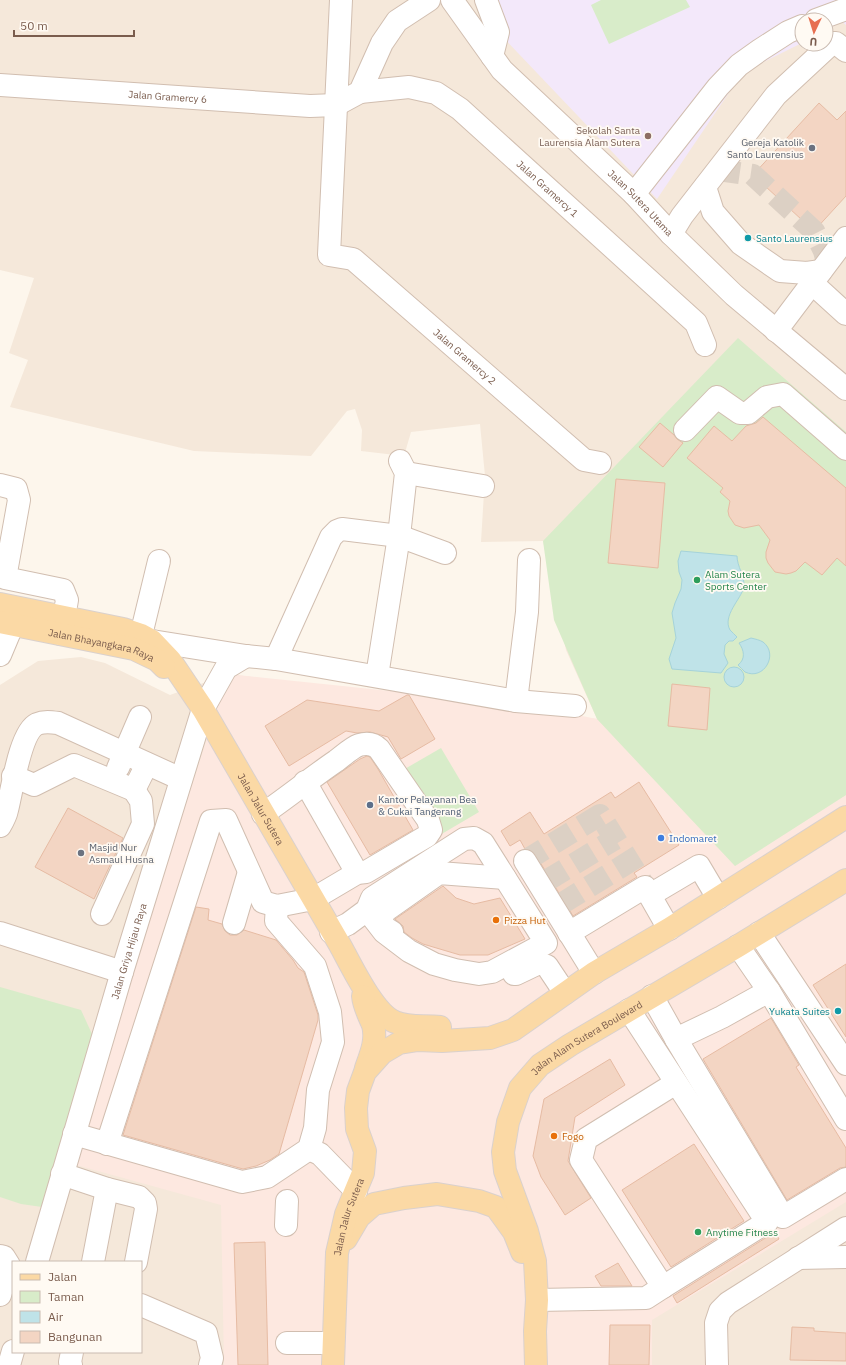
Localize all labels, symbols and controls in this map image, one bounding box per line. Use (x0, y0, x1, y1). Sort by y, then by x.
scale bar (14, 12, 134, 38)
north arrow (794, 12, 834, 52)
text: 50 m (20, 18, 48, 33)
text: U (809, 35, 818, 49)
street label: Jalan Gramercy 6 (128, 88, 207, 106)
place label: Sekolah Santa Laurensia Alam Sutera (539, 124, 641, 149)
marker: Sekolah Santa Laurensia Alam Sutera (643, 131, 653, 141)
place label: Gereja Katolik Santo Laurensius (727, 136, 805, 161)
marker: Gereja Katolik Santo Laurensius (807, 143, 817, 153)
street label: Jalan Gramercy 1 (514, 158, 581, 220)
street label: Jalan Sutera Utama (605, 167, 676, 240)
place label: Santo Laurensius (756, 232, 833, 245)
marker: Santo Laurensius (743, 233, 753, 243)
street label: Jalan Gramercy 2 (431, 326, 499, 388)
place label: Alam Sutera Sports Center (705, 568, 767, 593)
marker: Alam Sutera Sports Center (692, 575, 702, 585)
street label: Jalan Bhayangkara Raya (47, 626, 157, 665)
street label: Jalan Jalur Sutera (235, 771, 287, 848)
place label: Kantor Pelayanan Bea & Cukai Tangerang (378, 793, 477, 818)
marker: Kantor Pelayanan Bea & Cukai Tangerang (365, 800, 375, 810)
place label: Indomaret (669, 832, 717, 845)
marker: Indomaret (656, 833, 666, 843)
place label: Masjid Nur Asmaul Husna (89, 841, 154, 866)
marker: Masjid Nur Asmaul Husna (76, 848, 86, 858)
street label: Jalan Griya Hijau Raya (108, 901, 150, 1001)
place label: Pizza Hut (504, 914, 546, 927)
marker: Pizza Hut (491, 915, 501, 925)
street label: Jalan Alam Sutera Boulevard (528, 998, 645, 1078)
place label: Yukata Suites (769, 1005, 830, 1018)
marker: Yukata Suites (833, 1006, 843, 1016)
place label: Fogo (562, 1130, 584, 1143)
marker: Fogo (549, 1131, 559, 1141)
street label: Jalan Jalur Sutera (331, 1176, 367, 1256)
place label: Anytime Fitness (706, 1226, 778, 1239)
marker: Anytime Fitness (693, 1227, 703, 1237)
legend (12, 1261, 142, 1353)
text: Jalan (48, 1269, 77, 1284)
text: Taman (48, 1289, 84, 1304)
text: Air (48, 1309, 64, 1324)
text: Bangunan (48, 1329, 102, 1344)

